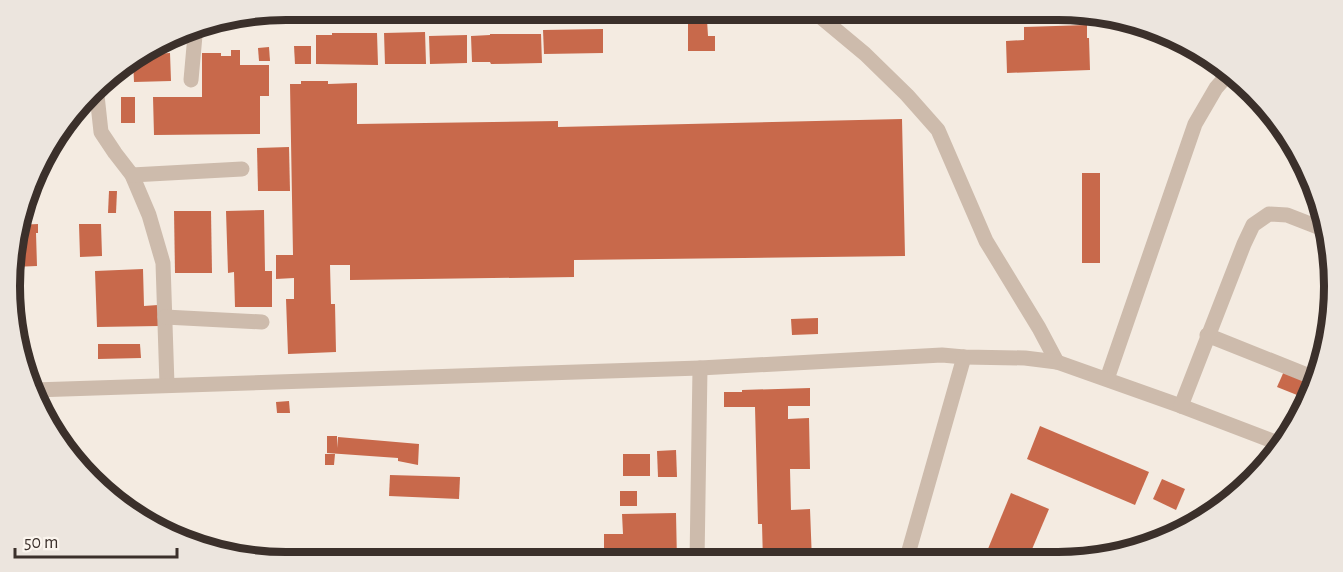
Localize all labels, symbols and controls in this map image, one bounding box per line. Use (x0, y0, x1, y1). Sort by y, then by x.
scale bar (15, 521, 177, 559)
text: 50 m (24, 534, 58, 552)

